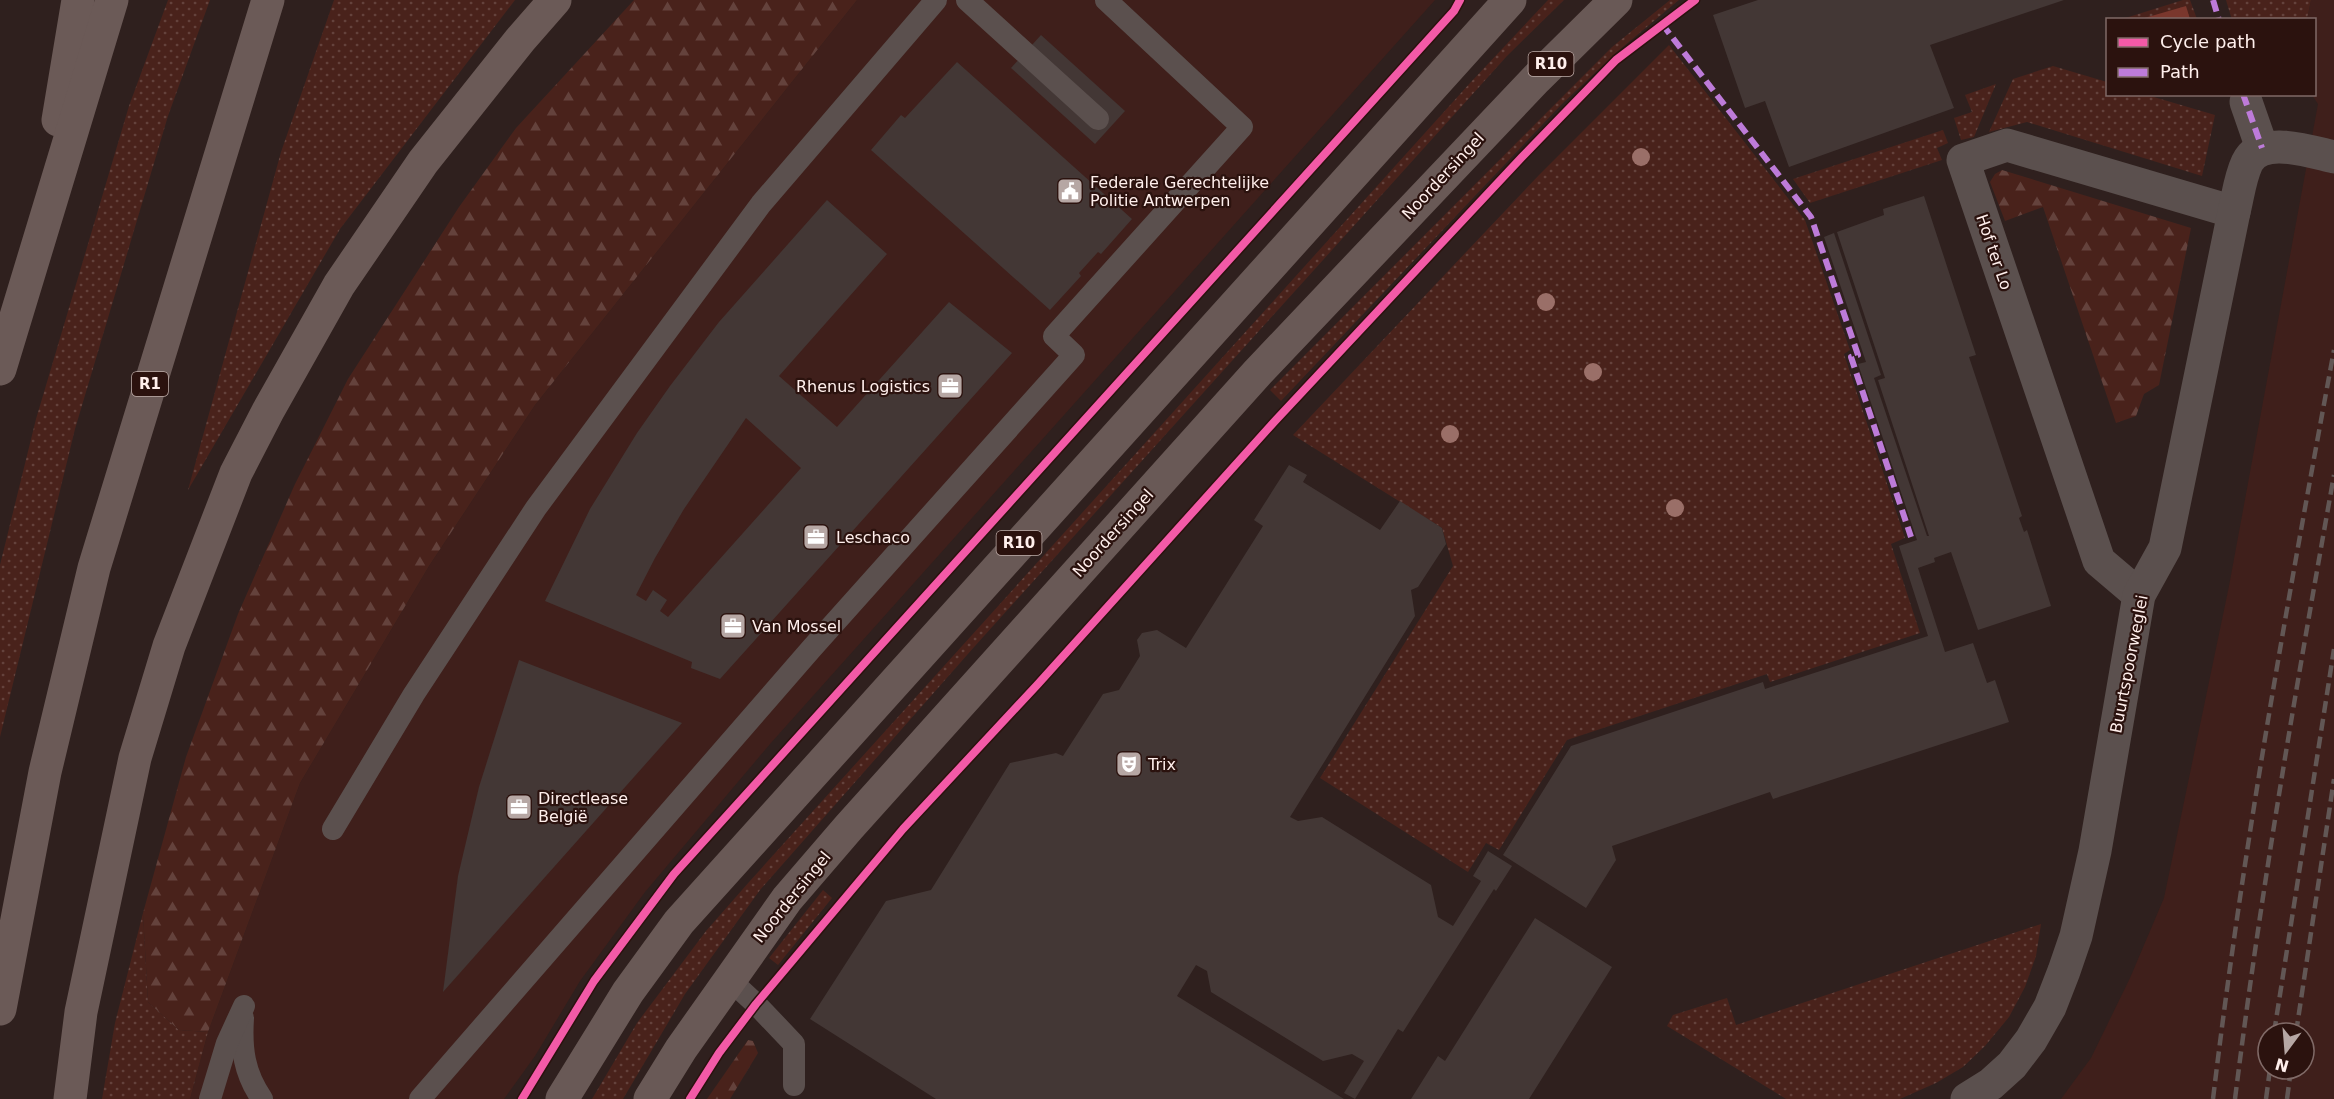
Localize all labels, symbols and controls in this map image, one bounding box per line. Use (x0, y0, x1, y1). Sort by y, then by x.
legend (2106, 18, 2316, 96)
text: Cycle path (2160, 31, 2256, 52)
road number: R10 (1528, 52, 1574, 76)
text: Path (2160, 61, 2200, 82)
street label: Noordersingel (1398, 129, 1488, 223)
place label: Federale Gerechtelijke Politie Antwerpen (1090, 173, 1269, 210)
public building icon: Federale Gerechtelijke Politie Antwerpen (1055, 176, 1085, 206)
street label: Hof ter Lo (1972, 212, 2016, 292)
office icon: Rhenus Logistics (935, 371, 965, 401)
road number: R1 (132, 372, 168, 396)
place label: Rhenus Logistics (796, 377, 930, 396)
street label: Noordersingel (1069, 485, 1157, 581)
office icon: Leschaco (801, 522, 831, 552)
place label: Leschaco (836, 528, 910, 547)
road number: R10 (996, 531, 1042, 555)
street label: Buurtspoorweglei (2106, 593, 2152, 735)
office icon: Van Mossel (718, 611, 748, 641)
place label: Van Mossel (752, 617, 841, 636)
theatre icon: Trix (1114, 749, 1144, 779)
place label: Trix (1147, 755, 1176, 774)
place label: Directlease België (538, 789, 628, 826)
office icon: Directlease België (504, 792, 534, 822)
street label: Noordersingel (749, 848, 835, 946)
north arrow (2256, 1021, 2316, 1081)
text: N (2273, 1054, 2291, 1076)

